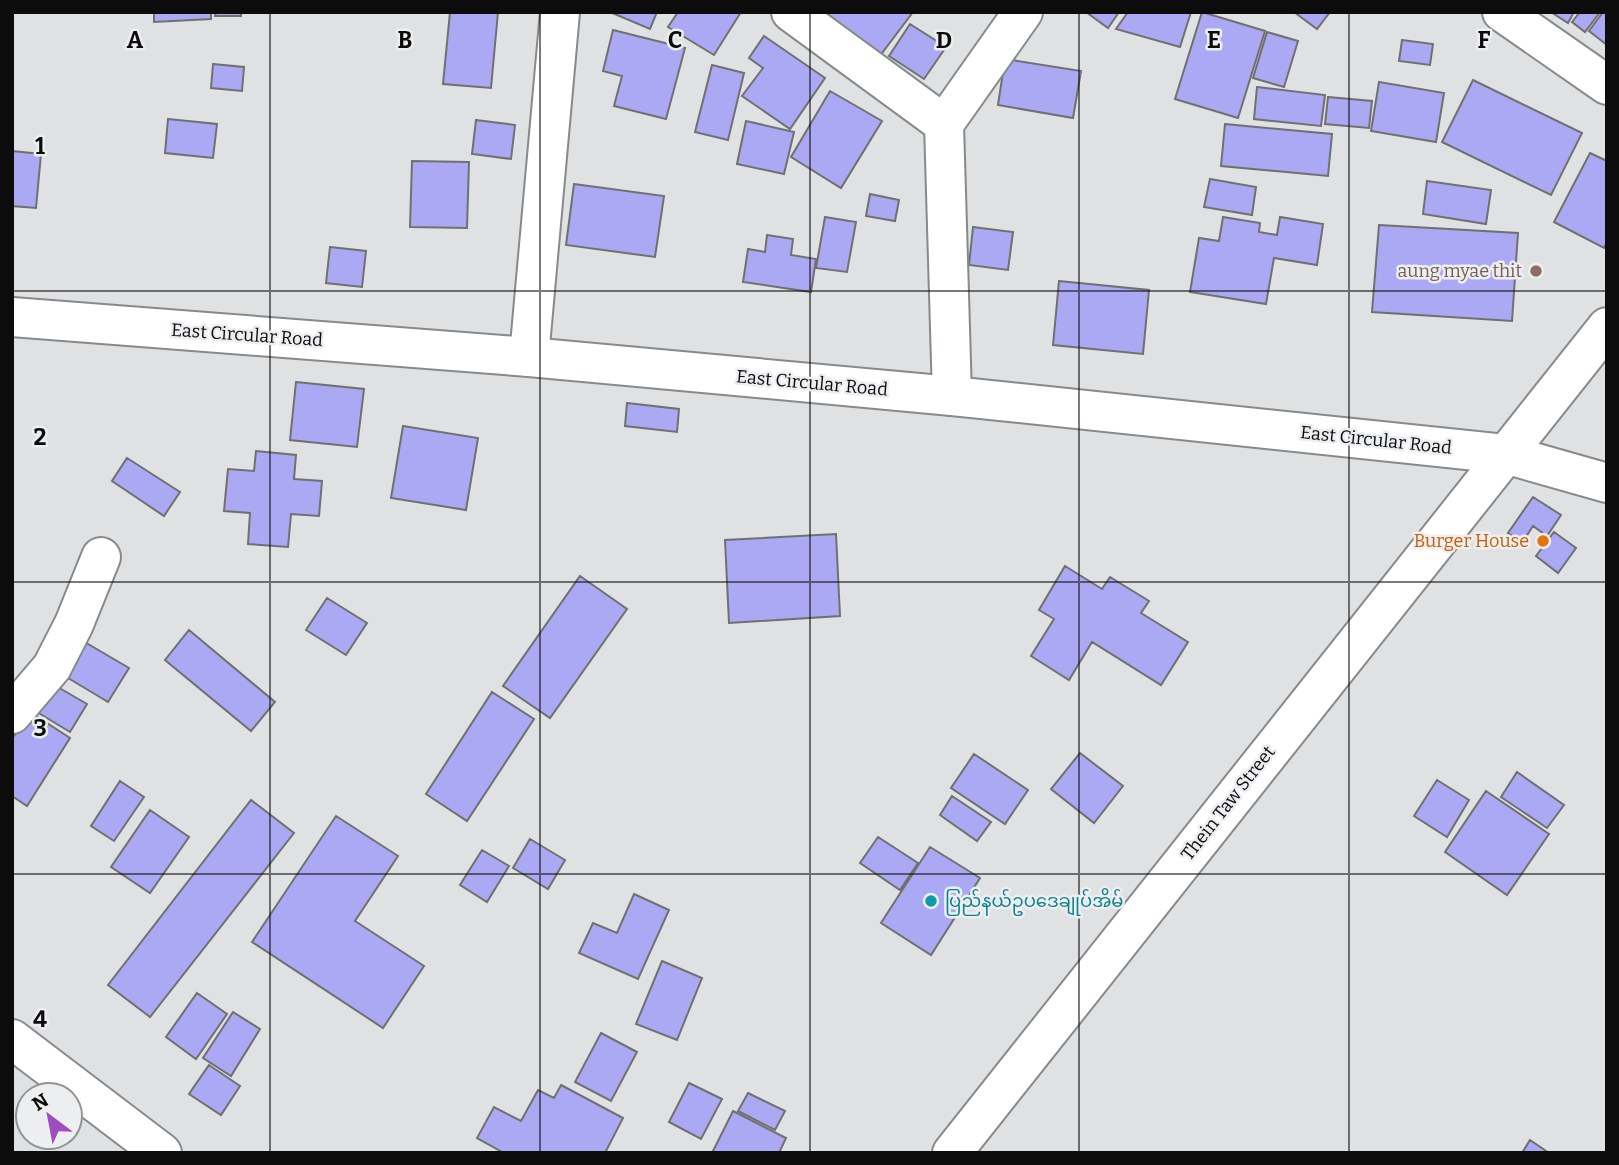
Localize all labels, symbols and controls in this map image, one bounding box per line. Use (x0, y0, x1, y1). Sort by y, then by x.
text: A (127, 26, 144, 54)
text: B (398, 26, 412, 54)
text: C (668, 26, 682, 54)
text: D (936, 26, 952, 54)
text: E (1207, 26, 1221, 54)
text: F (1478, 26, 1491, 54)
text: 1 (35, 132, 45, 160)
place label: aung myae thit (1397, 260, 1522, 282)
marker: aung myae thit (1528, 263, 1544, 279)
street label: East Circular Road (170, 319, 324, 351)
street label: East Circular Road (735, 365, 889, 401)
street label: East Circular Road (1299, 421, 1453, 459)
text: 2 (34, 423, 47, 451)
place label: Burger House (1414, 530, 1529, 552)
marker: Burger House (1535, 533, 1551, 549)
text: 3 (33, 714, 47, 742)
street label: Thein Taw Street (1176, 741, 1280, 865)
place label: ပြည်နယ်ဥပဒေချုပ်အိမ် (945, 887, 1124, 916)
marker: ပြည်နယ်ဥပဒေချုပ်အိမ် (923, 893, 939, 909)
text: 4 (33, 1005, 47, 1033)
north arrow (14, 1081, 84, 1151)
text: N (28, 1088, 53, 1116)

